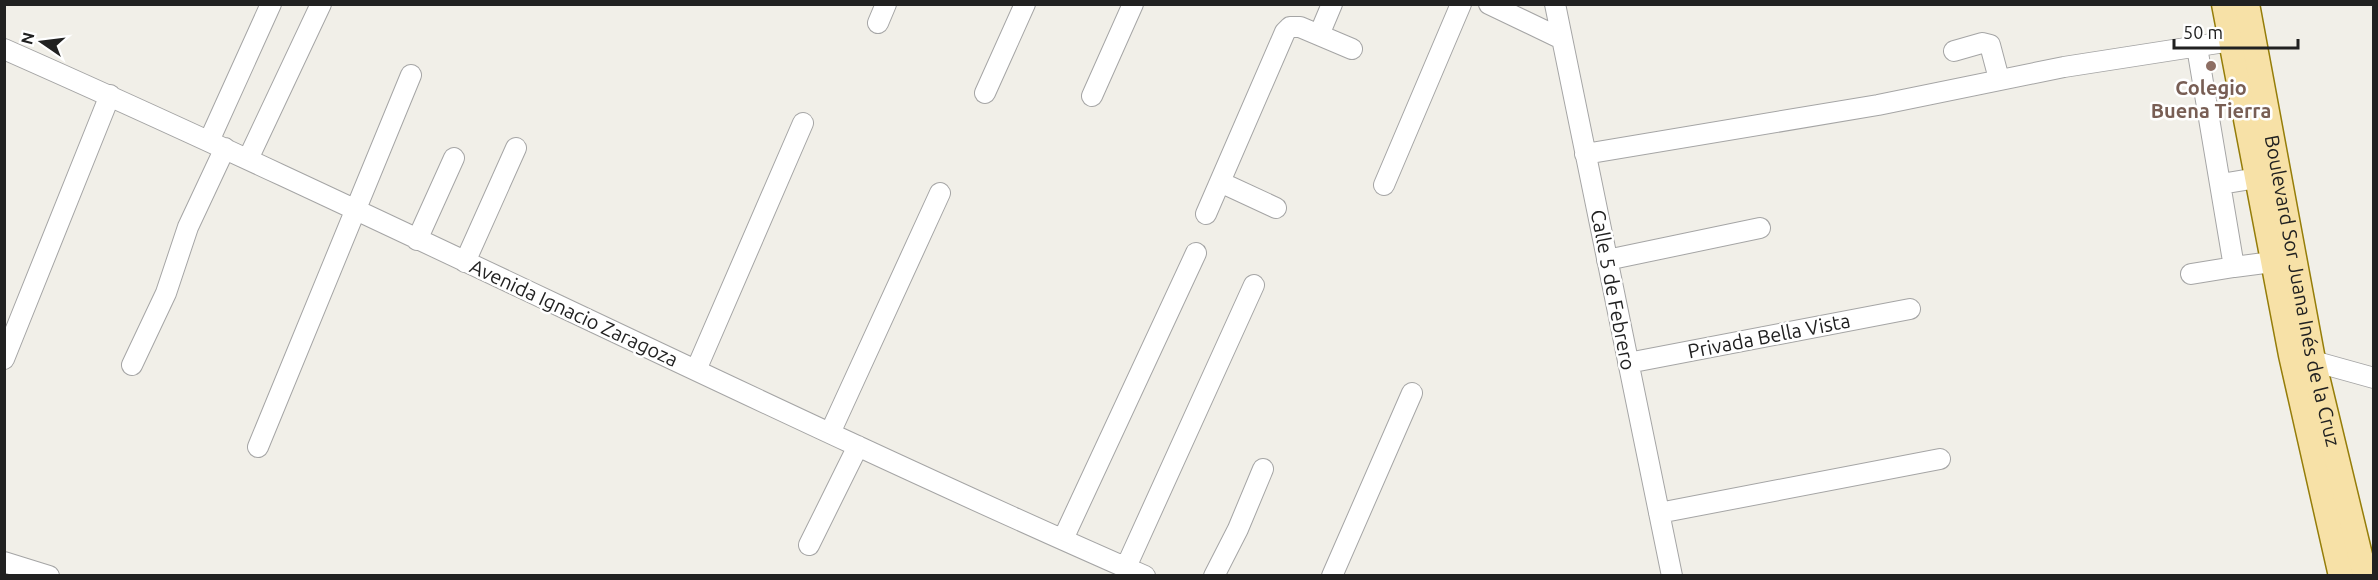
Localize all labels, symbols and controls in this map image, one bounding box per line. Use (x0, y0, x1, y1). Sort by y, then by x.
north arrow (12, 12, 72, 72)
scale bar (2174, 12, 2298, 50)
text: 50 m (2183, 22, 2223, 42)
text: N (17, 30, 38, 46)
marker: Colegio Buena Tierra (2204, 59, 2218, 73)
place label: Colegio Buena Tierra (2151, 76, 2271, 122)
street label: Boulevard Sor Juana Inés de la Cruz (2261, 133, 2345, 449)
street label: Calle 5 de Febrero (1587, 208, 1640, 372)
street label: Avenida Ignacio Zaragoza (466, 254, 682, 371)
street label: Privada Bella Vista (1686, 308, 1852, 363)

